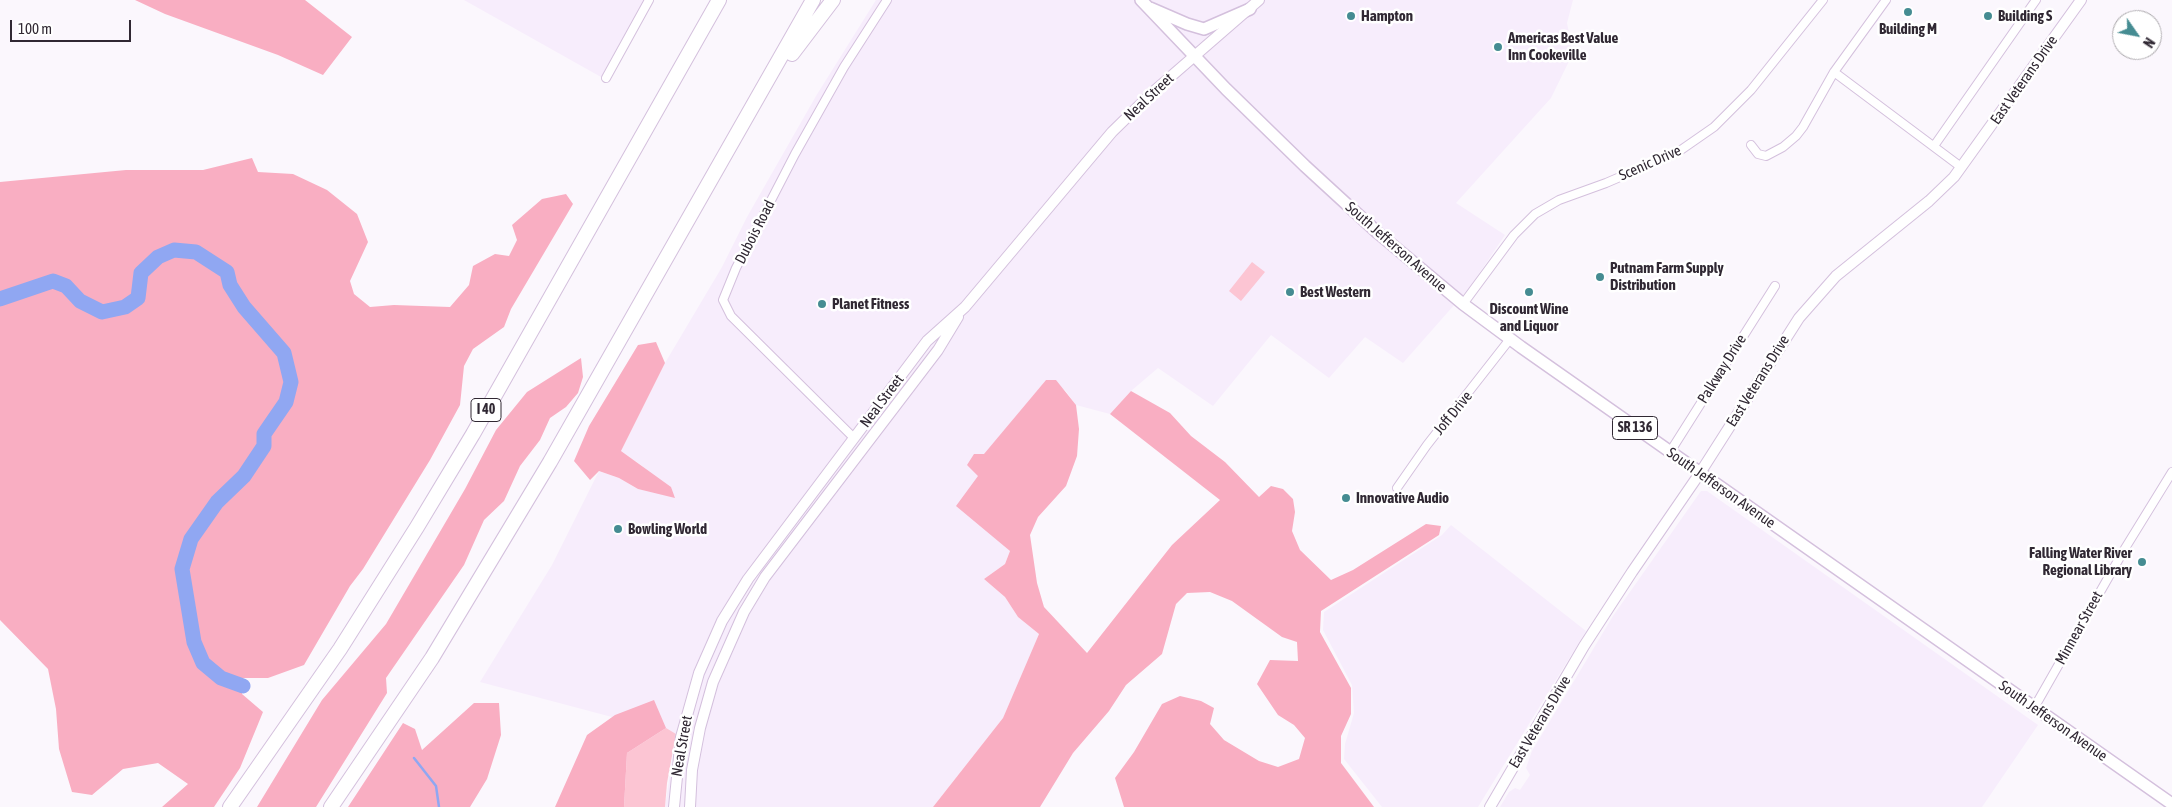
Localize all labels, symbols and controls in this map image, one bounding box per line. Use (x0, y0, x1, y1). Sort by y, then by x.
marker: Building M (1902, 6, 1914, 18)
place label: Hampton (1361, 7, 1413, 25)
place label: Building S (1998, 7, 2052, 25)
scale bar (12, 10, 134, 42)
marker: Hampton (1345, 10, 1357, 22)
marker: Building S (1982, 10, 1994, 22)
north arrow (2112, 10, 2162, 60)
text: 100 m (18, 20, 52, 37)
place label: Building M (1879, 20, 1937, 38)
place label: Americas Best Value Inn Cookeville (1508, 29, 1618, 64)
street label: East Veterans Drive (1987, 32, 2061, 128)
text: N (2140, 35, 2158, 50)
marker: Americas Best Value Inn Cookeville (1492, 41, 1504, 53)
street label: Neal Street (1120, 69, 1178, 125)
street label: Scenic Drive (1616, 141, 1684, 185)
street label: Dubois Road (731, 197, 779, 267)
street label: South Jefferson Avenue (1342, 198, 1450, 296)
place label: Putnam Farm Supply Distribution (1610, 259, 1724, 294)
marker: Putnam Farm Supply Distribution (1594, 271, 1606, 283)
place label: Best Western (1300, 283, 1371, 301)
marker: Best Western (1284, 286, 1296, 298)
marker: Discount Wine and Liquor (1523, 286, 1535, 298)
place label: Planet Fitness (832, 295, 909, 313)
marker: Planet Fitness (816, 298, 828, 310)
place label: Discount Wine and Liquor (1489, 300, 1569, 335)
street label: Palkway Drive (1694, 331, 1750, 407)
street label: East Veterans Drive (1723, 332, 1793, 430)
street label: Neal Street (856, 371, 908, 431)
street label: Joff Drive (1430, 387, 1476, 439)
road number: I 40 (471, 398, 501, 422)
road number: SR 136 (1612, 416, 1658, 439)
street label: South Jefferson Avenue (1663, 444, 1779, 532)
place label: Innovative Audio (1356, 489, 1449, 507)
marker: Innovative Audio (1340, 492, 1352, 504)
place label: Bowling World (628, 520, 707, 538)
marker: Bowling World (612, 523, 624, 535)
place label: Falling Water River Regional Library (2029, 544, 2132, 579)
marker: Falling Water River Regional Library (2136, 556, 2148, 568)
street label: Minnear Street (2051, 588, 2107, 668)
street label: East Veterans Drive (1505, 673, 1575, 771)
street label: South Jefferson Avenue (1995, 677, 2111, 765)
street label: Neal Street (668, 714, 696, 778)

